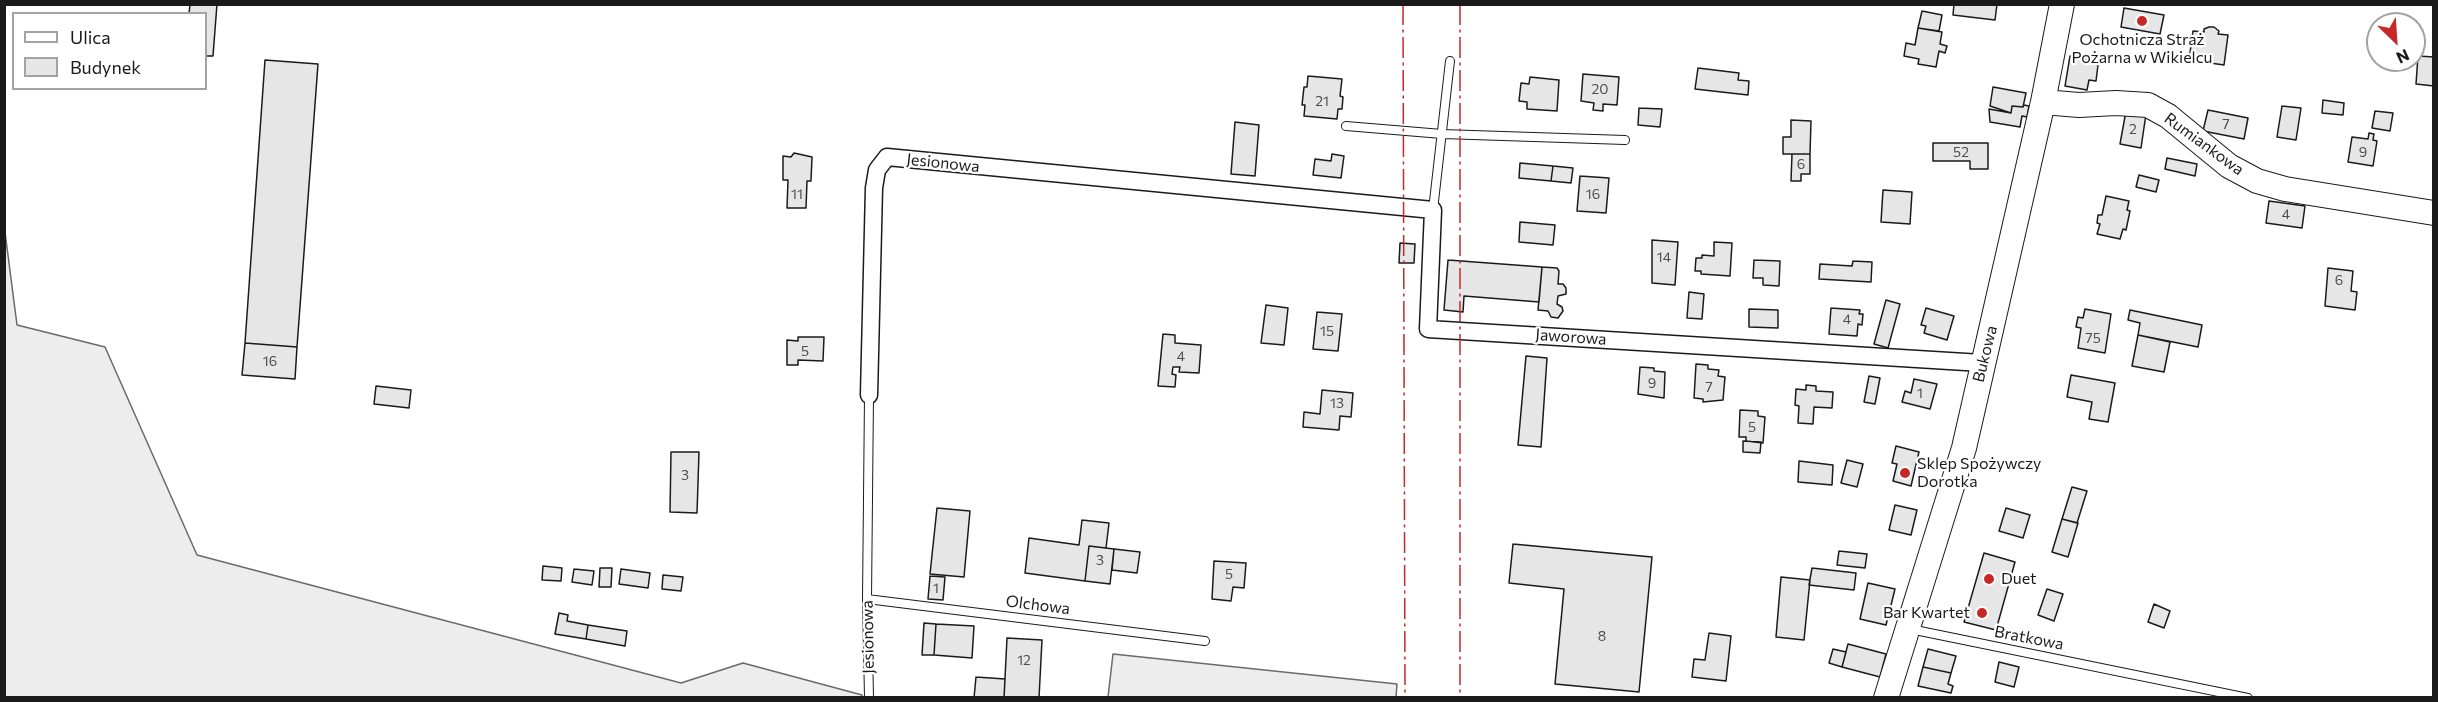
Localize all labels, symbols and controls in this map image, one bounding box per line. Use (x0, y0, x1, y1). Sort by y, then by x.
legend (12, 12, 207, 90)
north arrow (2366, 12, 2426, 72)
marker: Ochotnicza Straż Pożarna w Wikielcu (2135, 14, 2149, 28)
text: Ulica (70, 26, 111, 48)
place label: Ochotnicza Straż Pożarna w Wikielcu (2071, 30, 2213, 68)
text: N (2394, 46, 2412, 68)
text: Budynek (70, 56, 141, 78)
house number: 20 (1592, 81, 1608, 97)
house number: 21 (1315, 93, 1329, 109)
street label: Rumiankowa (2160, 109, 2248, 179)
house number: 7 (2222, 116, 2230, 132)
house number: 2 (2129, 121, 2137, 137)
house number: 52 (1953, 144, 1969, 160)
house number: 9 (2359, 144, 2367, 160)
street label: Jesionowa (905, 150, 981, 176)
house number: 6 (1797, 156, 1805, 172)
house number: 11 (791, 186, 803, 202)
house number: 16 (1586, 186, 1600, 202)
house number: 4 (2282, 206, 2290, 222)
house number: 14 (1657, 249, 1671, 265)
house number: 6 (2335, 272, 2343, 288)
house number: 4 (1843, 311, 1851, 327)
house number: 15 (1320, 323, 1334, 339)
street label: Bukowa (1969, 324, 2001, 384)
street label: Jaworowa (1535, 325, 1607, 349)
house number: 75 (2085, 330, 2101, 346)
house number: 5 (801, 343, 809, 359)
house number: 4 (1177, 348, 1185, 364)
house number: 16 (263, 353, 277, 369)
house number: 9 (1648, 375, 1656, 391)
house number: 7 (1705, 379, 1713, 395)
house number: 1 (1917, 385, 1923, 401)
house number: 13 (1330, 395, 1344, 411)
house number: 5 (1748, 419, 1756, 435)
place label: Sklep Spożywczy Dorotka (1917, 454, 2041, 492)
marker: Sklep Spożywczy Dorotka (1898, 466, 1912, 480)
house number: 3 (681, 467, 689, 483)
house number: 3 (1096, 552, 1104, 568)
house number: 5 (1225, 566, 1233, 582)
place label: Duet (2001, 569, 2037, 589)
marker: Duet (1982, 572, 1996, 586)
house number: 1 (933, 580, 939, 596)
street label: Olchowa (1005, 592, 1071, 618)
street label: Jesionowa (858, 600, 878, 674)
place label: Bar Kwartet (1883, 603, 1970, 623)
marker: Bar Kwartet (1975, 606, 1989, 620)
street label: Bratkowa (1993, 622, 2065, 654)
house number: 8 (1598, 628, 1606, 644)
house number: 12 (1017, 652, 1031, 668)

